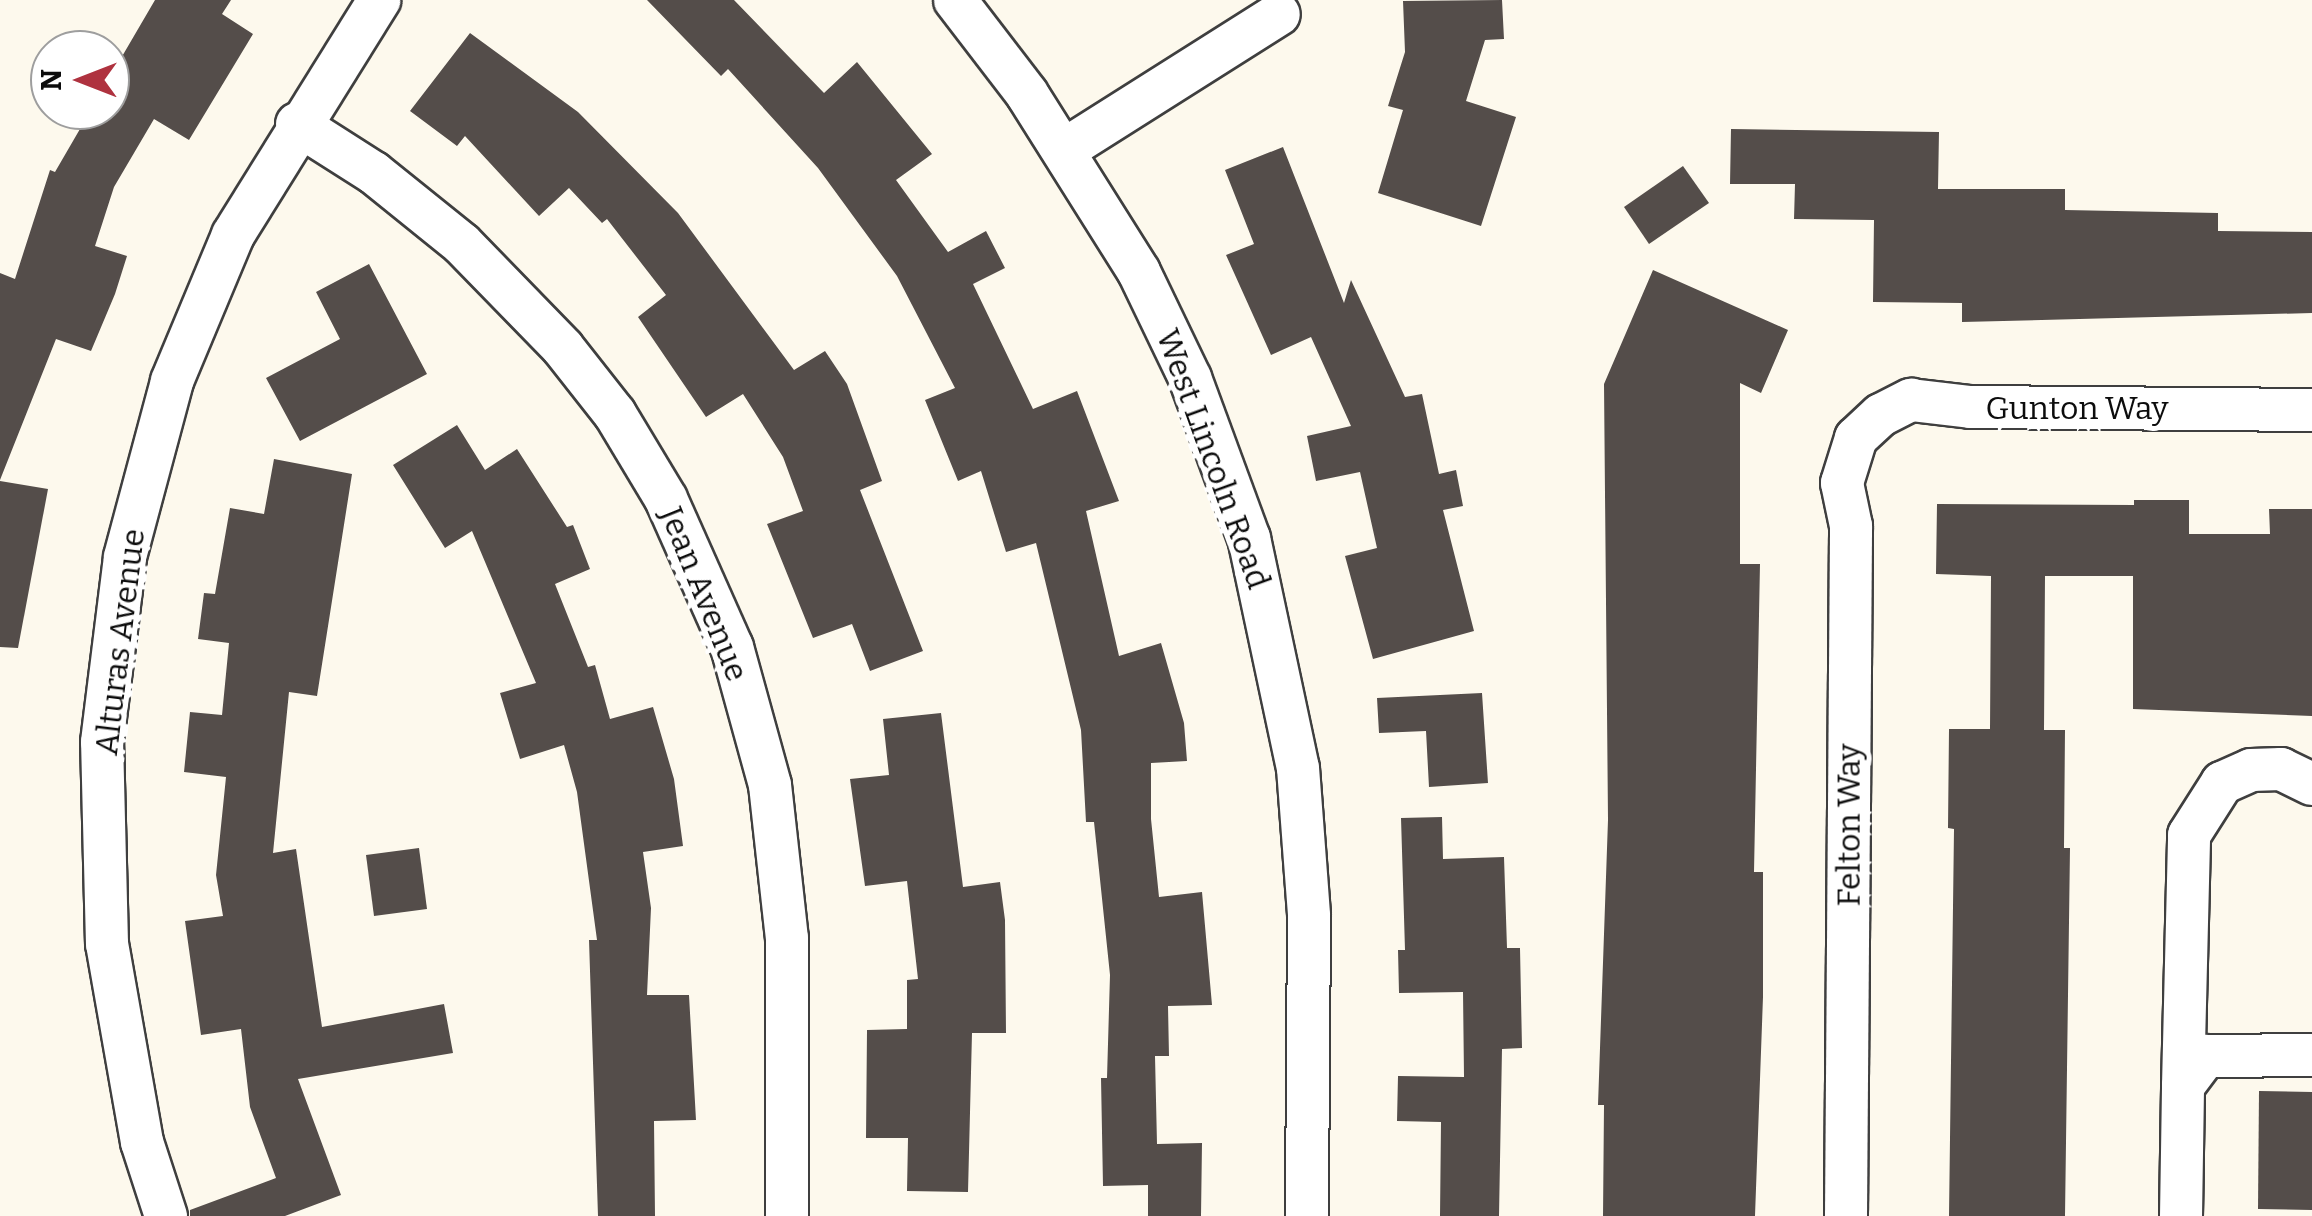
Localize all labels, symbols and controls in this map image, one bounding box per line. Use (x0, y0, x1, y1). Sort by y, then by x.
north arrow (30, 30, 130, 130)
text: N (35, 69, 68, 91)
street label: West Lincoln Road (1148, 324, 1278, 594)
street label: Gunton Way (1985, 389, 2169, 427)
street label: Jean Avenue (652, 501, 756, 687)
street label: Alturas Avenue (87, 527, 153, 757)
street label: Felton Way (1830, 744, 1868, 906)

